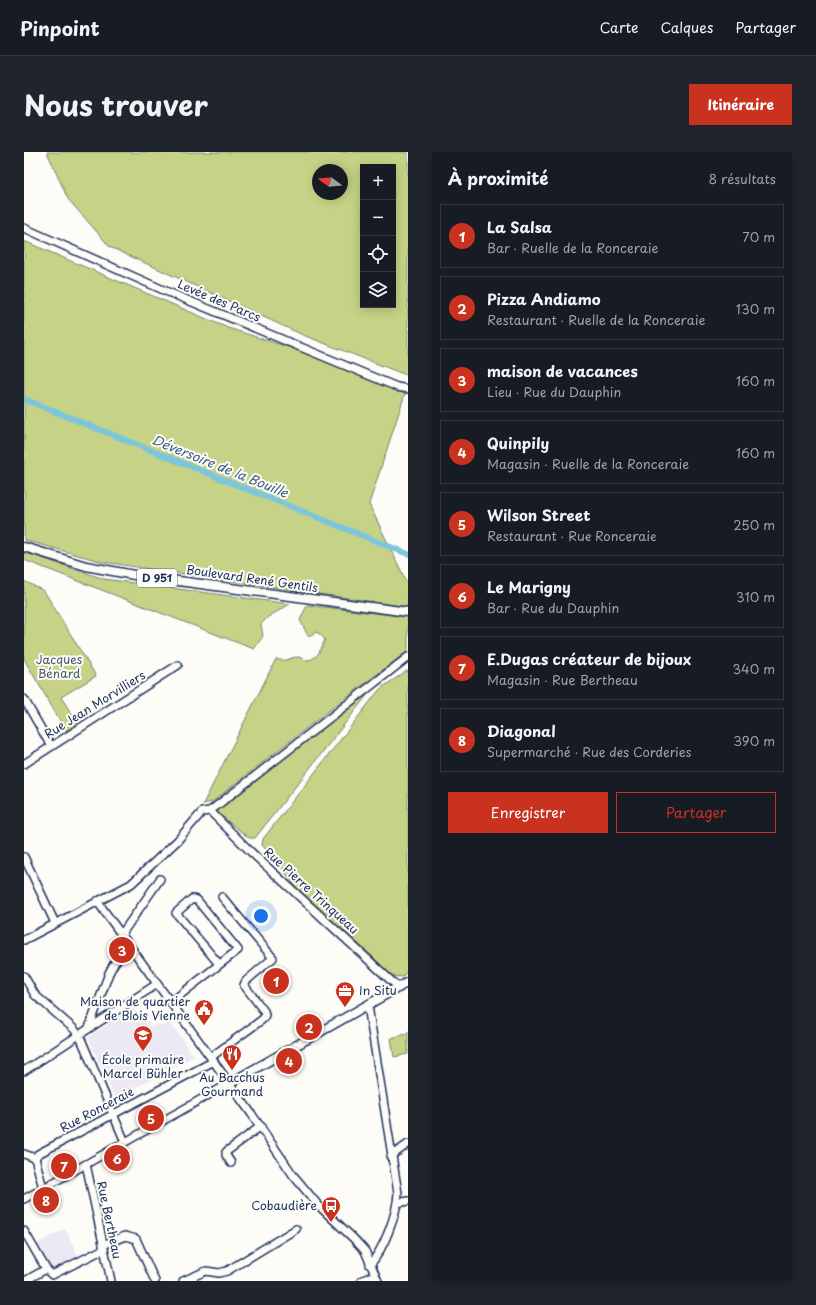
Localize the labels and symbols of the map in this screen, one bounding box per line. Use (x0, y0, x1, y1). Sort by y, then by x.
north arrow (312, 164, 348, 200)
street label: Levée des Parcs (175, 274, 264, 326)
water label: Déversoire de la Bouille (149, 429, 292, 502)
street label: Boulevard René Gentils (185, 560, 320, 596)
road number: D 951 (137, 569, 177, 587)
park label: Jacques Bénard (36, 650, 83, 682)
street label: Rue Jean Morvilliers (41, 666, 149, 742)
street label: Rue Pierre Trinqueau (260, 843, 363, 938)
your location (251, 906, 271, 926)
pin: 3 (109, 935, 135, 965)
pin: 1 (263, 966, 289, 996)
office icon: In Situ (334, 980, 356, 1008)
place label: In Situ (359, 981, 397, 999)
place label: Maison de quartier de Blois Vienne (80, 992, 191, 1024)
public building icon: Maison de quartier de Blois Vienne (193, 998, 215, 1026)
pin: 2 (296, 1012, 322, 1042)
school or university icon: École primaire Marcel Bühler (132, 1024, 154, 1052)
restaurant icon: Au Bacchus Gourmand (221, 1043, 243, 1071)
pin: 4 (276, 1046, 302, 1076)
place label: École primaire Marcel Bühler (102, 1050, 184, 1082)
place label: Au Bacchus Gourmand (199, 1068, 265, 1100)
street label: Rue Ronceraie (56, 1082, 137, 1136)
pin: 5 (138, 1103, 164, 1133)
pin: 6 (104, 1143, 130, 1173)
pin: 7 (51, 1151, 77, 1181)
street label: Rue Bertheau (93, 1179, 127, 1260)
pin: 8 (33, 1185, 59, 1215)
bus stop icon: Cobaudière (320, 1195, 342, 1223)
place label: Cobaudière (251, 1196, 317, 1214)

